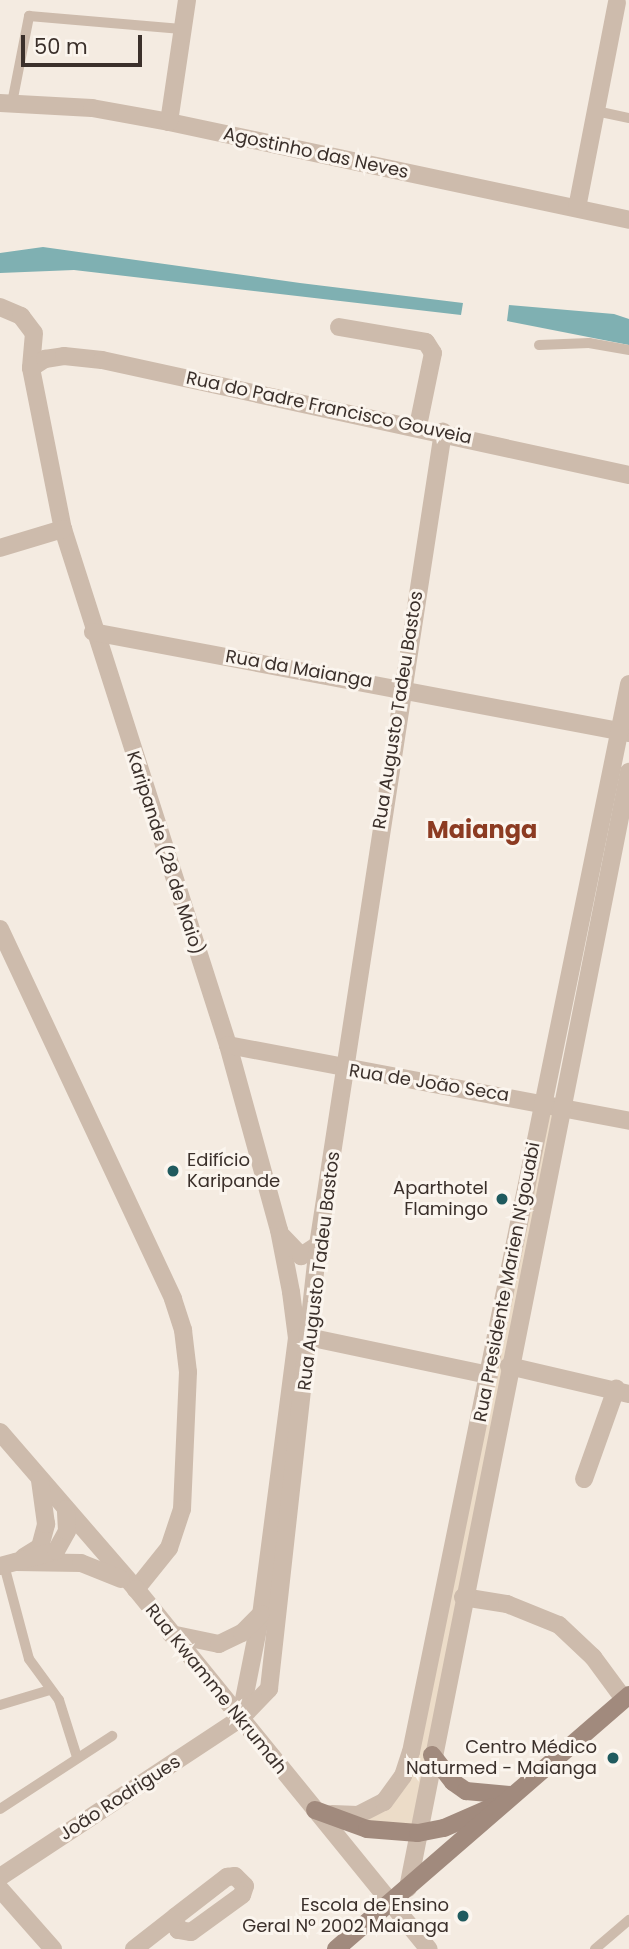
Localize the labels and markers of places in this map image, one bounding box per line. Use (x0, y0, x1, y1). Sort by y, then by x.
place label: Edifício Karipande (187, 1150, 280, 1192)
marker: Edifício Karipande (165, 1163, 181, 1179)
place label: Aparthotel Flamingo (393, 1178, 488, 1220)
marker: Aparthotel Flamingo (494, 1191, 510, 1207)
place label: Centro Médico Naturmed - Maianga (406, 1737, 597, 1780)
marker: Centro Médico Naturmed - Maianga (603, 1748, 623, 1768)
place label: Escola de Ensino Geral Nº 2002 Maianga (242, 1895, 449, 1938)
marker: Escola de Ensino Geral Nº 2002 Maianga (455, 1908, 471, 1924)

